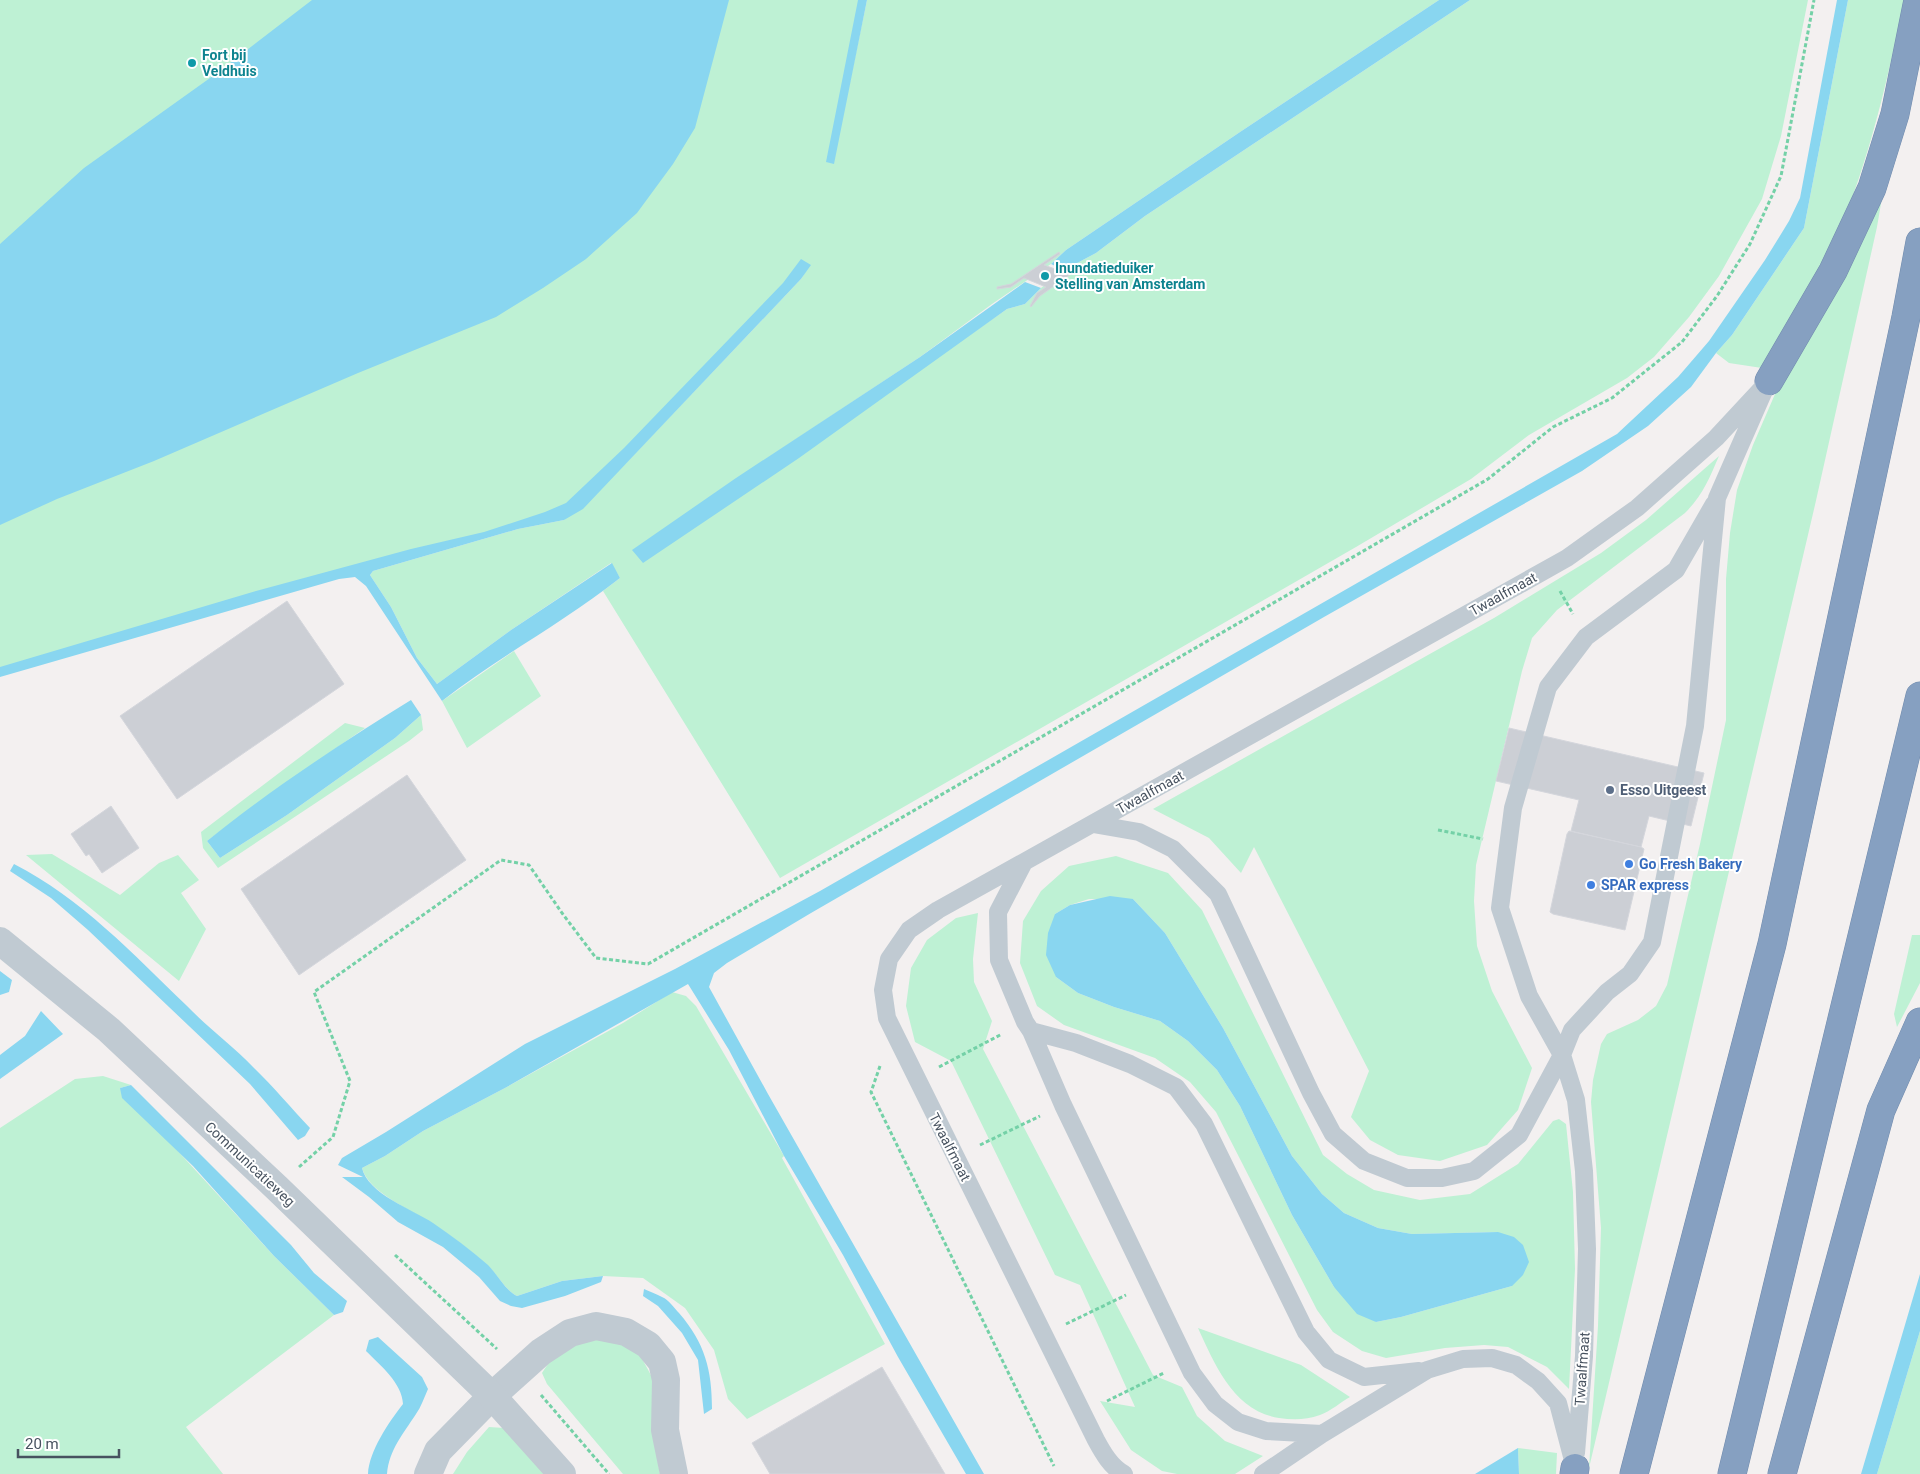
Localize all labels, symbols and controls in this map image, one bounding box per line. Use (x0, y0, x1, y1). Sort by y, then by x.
place label: Fort bij Veldhuis (202, 47, 257, 79)
marker: Fort bij Veldhuis (186, 57, 198, 69)
place label: Inundatieduiker Stelling van Amsterdam (1055, 260, 1205, 292)
marker: Inundatieduiker Stelling van Amsterdam (1039, 270, 1051, 282)
street label: Twaalfmaat (1467, 569, 1540, 619)
street label: Twaalfmaat (1114, 767, 1187, 817)
place label: Esso Uitgeest (1620, 782, 1707, 798)
marker: Esso Uitgeest (1604, 784, 1616, 796)
place label: Go Fresh Bakery (1639, 856, 1743, 872)
marker: Go Fresh Bakery (1623, 858, 1635, 870)
place label: SPAR express (1601, 877, 1689, 893)
marker: SPAR express (1585, 879, 1597, 891)
street label: Twaalfmaat (926, 1110, 974, 1184)
street label: Communicatieweg (202, 1118, 298, 1210)
street label: Twaalfmaat (1571, 1331, 1593, 1407)
scale bar (18, 1426, 119, 1458)
text: 20 m (25, 1435, 59, 1453)

